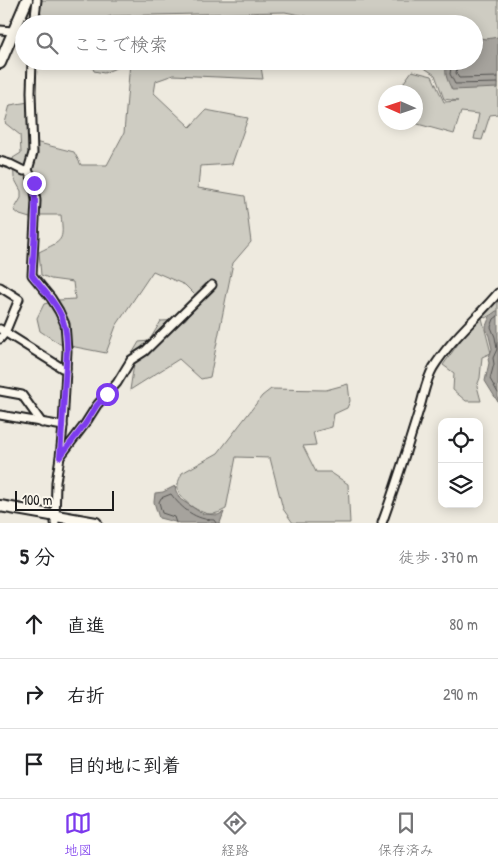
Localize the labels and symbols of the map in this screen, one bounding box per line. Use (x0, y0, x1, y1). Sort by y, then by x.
north arrow (378, 85, 423, 130)
route end (23, 172, 46, 195)
route start (96, 383, 119, 406)
scale bar (15, 488, 114, 511)

